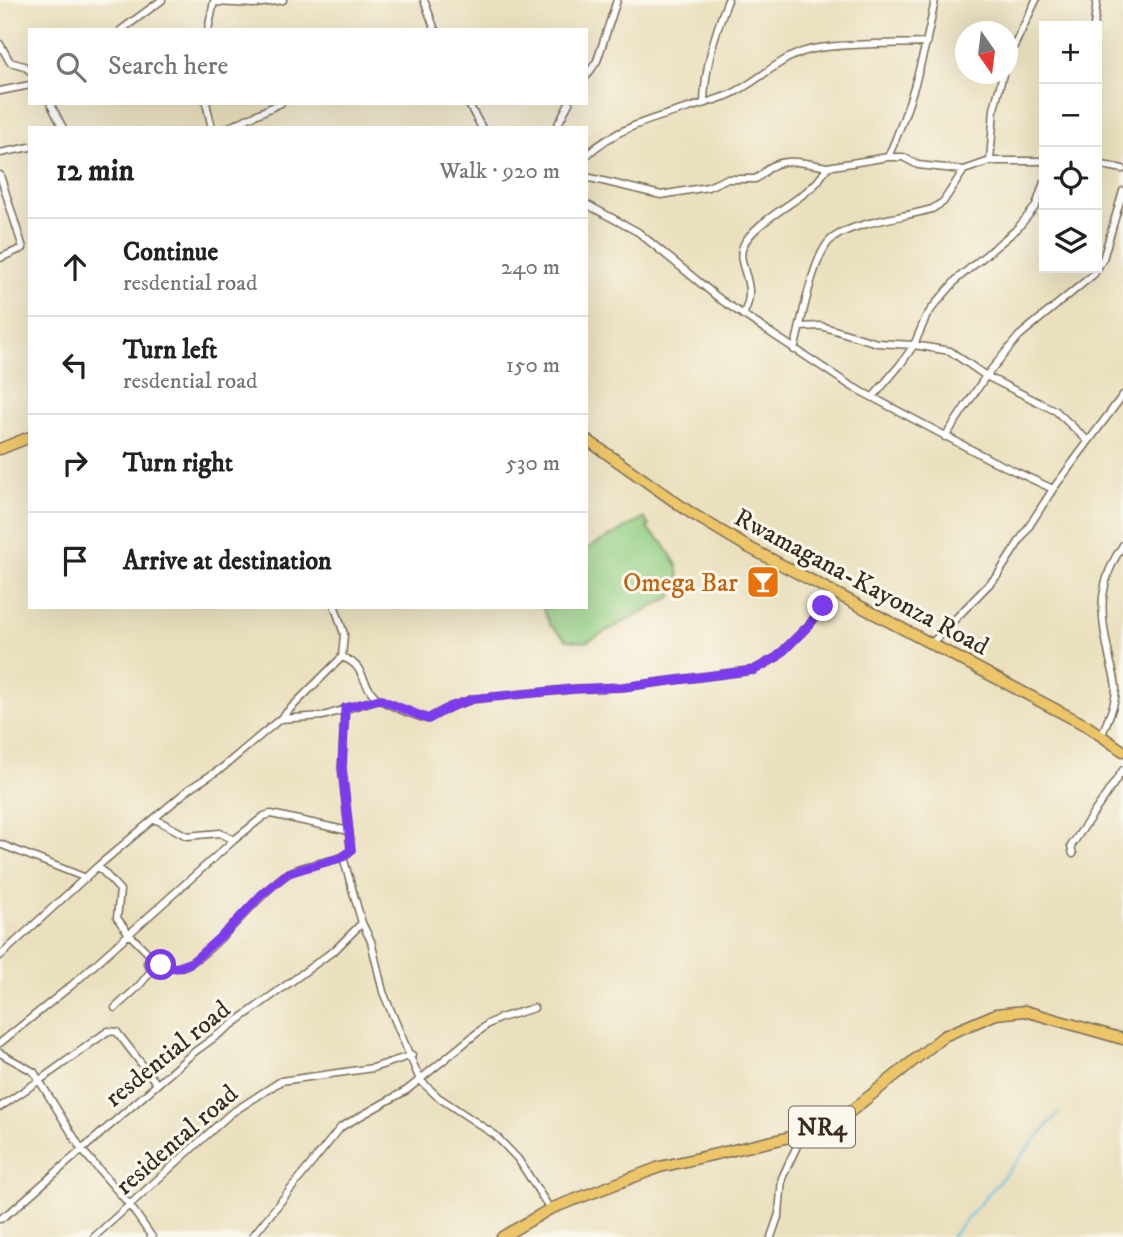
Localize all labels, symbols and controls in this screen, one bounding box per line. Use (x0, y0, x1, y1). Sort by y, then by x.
north arrow (955, 21, 1018, 84)
map controls (1039, 21, 1102, 273)
button: + (1039, 21, 1102, 84)
search box (28, 28, 588, 105)
icon: search (52, 48, 90, 86)
text: Search here (108, 50, 228, 83)
button: − (1039, 84, 1102, 147)
button: locate (1039, 147, 1102, 210)
text: 12 min (56, 153, 134, 190)
text: Walk · 920 m (439, 157, 560, 186)
button: layers (1039, 210, 1102, 273)
text: Continue (123, 236, 218, 269)
icon: ahead (56, 248, 94, 286)
text: 240 m (501, 253, 560, 282)
text: resdential road (123, 269, 258, 298)
text: Turn left (123, 334, 217, 367)
icon: left (56, 346, 94, 384)
text: 150 m (506, 351, 560, 380)
text: resdential road (123, 367, 258, 396)
icon: right (56, 444, 94, 482)
text: Turn right (123, 447, 233, 480)
text: 530 m (505, 449, 560, 478)
street label: Rwamagana-Kayonza Road (728, 501, 994, 663)
icon: arrive (56, 542, 94, 580)
text: Arrive at destination (123, 545, 332, 578)
bar icon: Omega Bar (744, 563, 782, 601)
place label: Omega Bar (623, 567, 738, 600)
route end (807, 590, 838, 621)
route start (145, 949, 176, 980)
street label: resdential road (98, 993, 237, 1115)
street label: residental road (109, 1078, 245, 1202)
road number: NR4 (789, 1106, 855, 1148)

